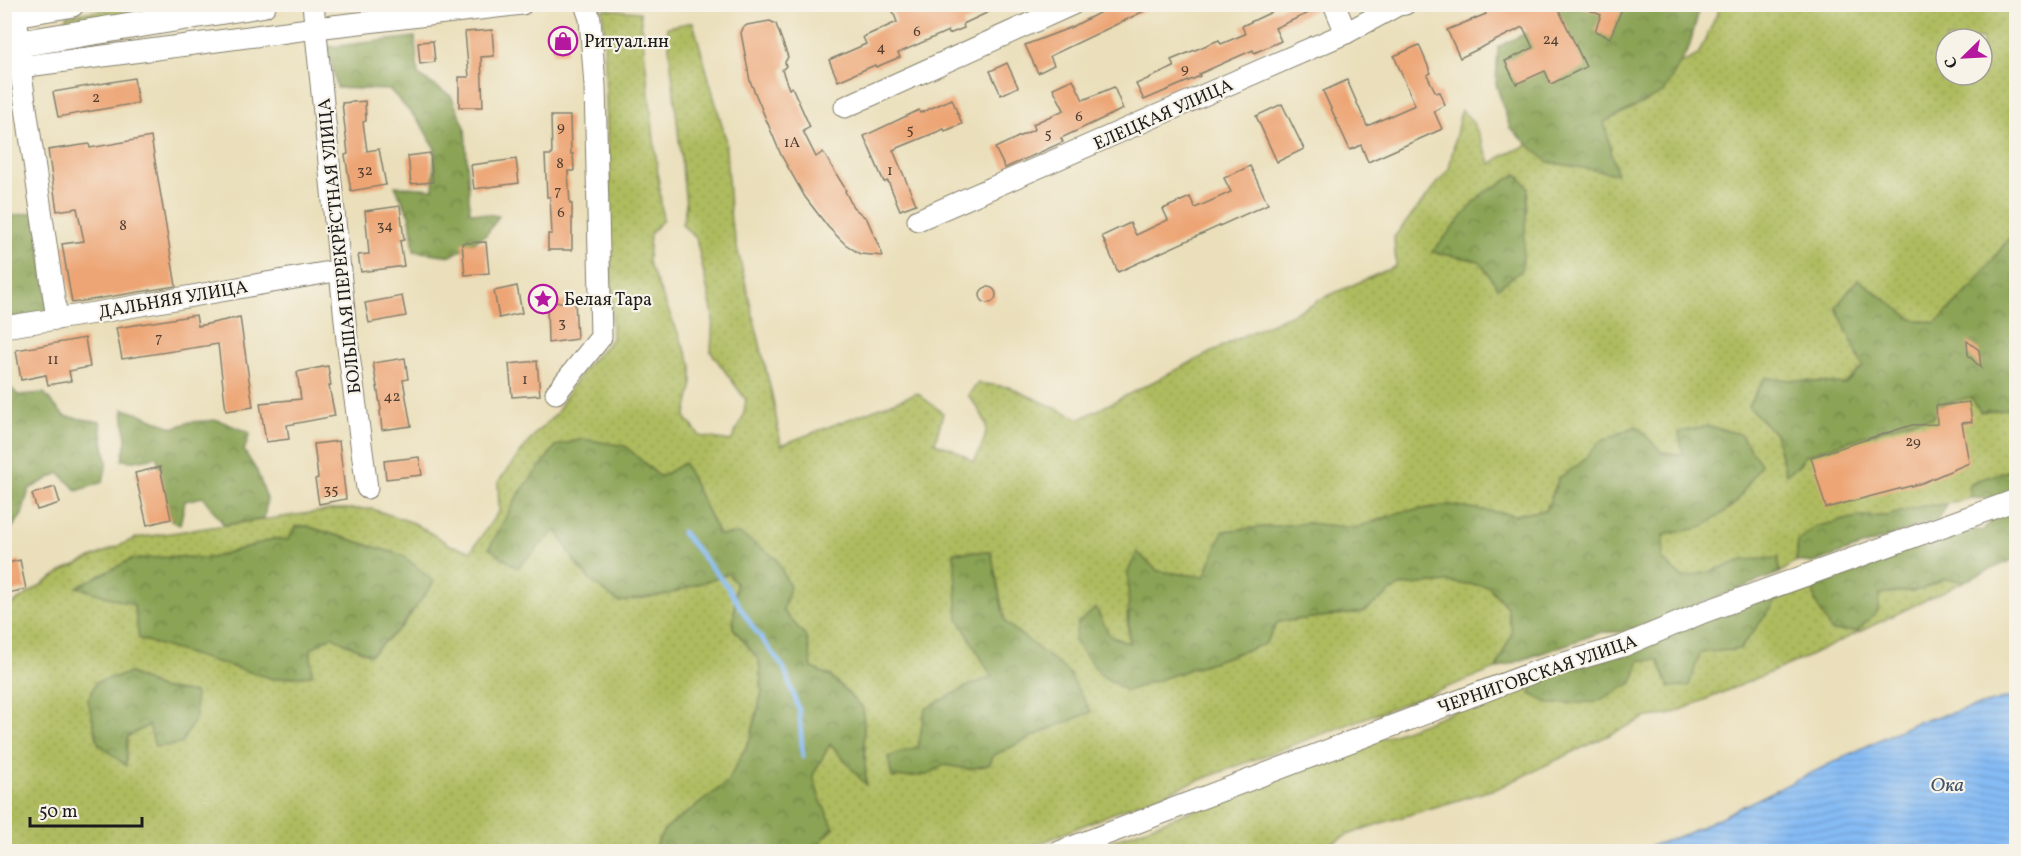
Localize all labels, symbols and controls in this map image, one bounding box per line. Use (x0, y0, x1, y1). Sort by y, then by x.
house number: 6 (913, 22, 921, 43)
shop icon: Ритуал.нн (547, 25, 579, 57)
north arrow (1934, 27, 1994, 87)
place label: Ритуал.нн (584, 30, 669, 55)
house number: 24 (1543, 30, 1559, 51)
house number: 4 (877, 38, 886, 59)
text: С (1940, 53, 1964, 71)
house number: 9 (1181, 59, 1189, 80)
street label: ЕЛЕЦКАЯ УЛИЦА (1090, 73, 1238, 157)
house number: 2 (92, 88, 100, 109)
street label: БОЛЬШАЯ ПЕРЕКРЁСТНАЯ УЛИЦА (312, 96, 368, 395)
house number: 6 (1075, 107, 1083, 128)
house number: 9 (557, 117, 565, 138)
house number: 5 (906, 120, 914, 141)
house number: 5 (1044, 124, 1052, 145)
house number: 1А (784, 133, 801, 154)
house number: 8 (556, 154, 564, 175)
house number: 32 (357, 161, 373, 182)
house number: 1 (887, 161, 893, 182)
house number: 7 (554, 181, 562, 202)
house number: 6 (557, 203, 565, 224)
house number: 8 (119, 216, 127, 237)
house number: 34 (377, 216, 393, 237)
street label: ДАЛЬНЯЯ УЛИЦА (97, 275, 250, 326)
place icon: Белая Тара (527, 283, 559, 315)
place label: Белая Тара (564, 288, 652, 313)
house number: 3 (558, 313, 566, 334)
house number: 7 (155, 328, 163, 349)
house number: 11 (47, 350, 59, 371)
house number: 1 (522, 370, 528, 391)
house number: 42 (383, 387, 401, 408)
house number: 29 (1905, 432, 1921, 453)
house number: 35 (324, 480, 338, 501)
street label: ЧЕРНИГОВСКАЯ УЛИЦА (1434, 629, 1641, 721)
water label: Ока (1930, 772, 1964, 800)
scale bar (30, 790, 142, 828)
text: 50 m (39, 800, 78, 825)

